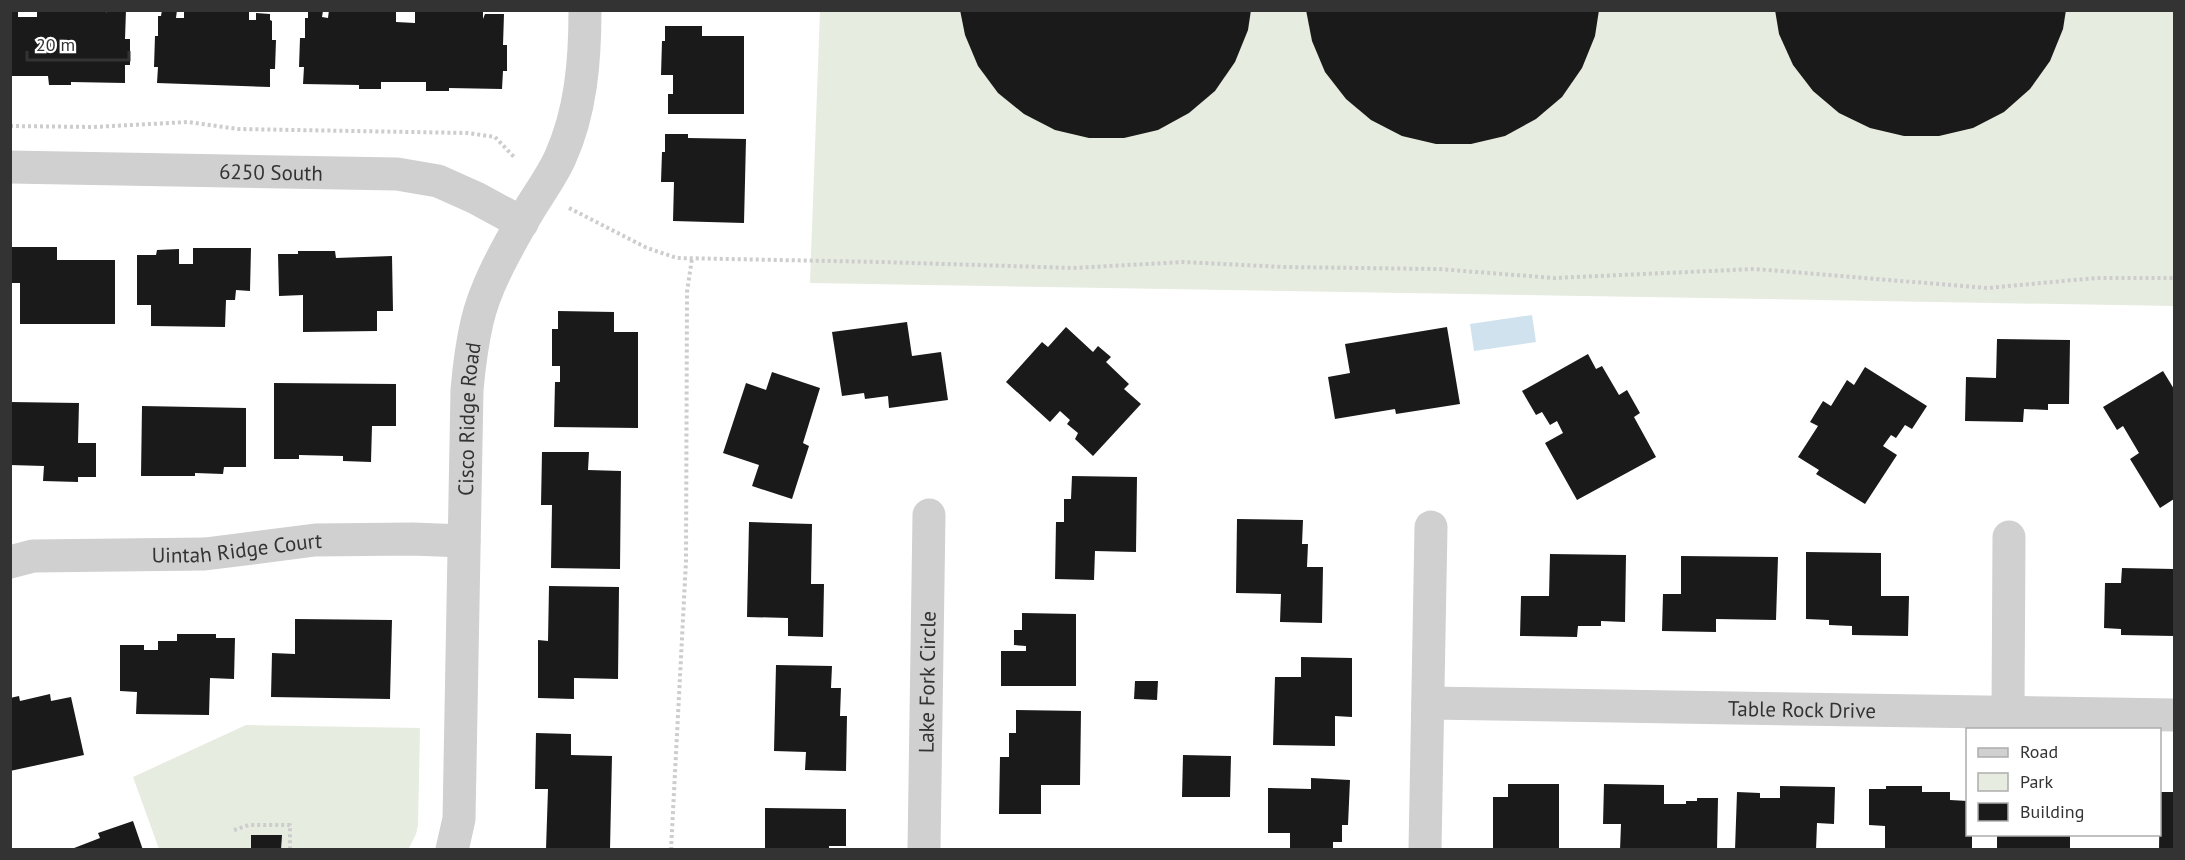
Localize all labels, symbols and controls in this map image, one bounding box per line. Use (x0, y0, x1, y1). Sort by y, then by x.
scale bar (27, 24, 129, 62)
text: 20 m (36, 33, 75, 56)
street label: 6250 South (219, 157, 323, 186)
street label: Cisco Ridge Road (452, 340, 486, 496)
street label: Uintah Ridge Court (151, 526, 322, 568)
street label: Lake Fork Circle (912, 611, 941, 753)
street label: Table Rock Drive (1728, 694, 1876, 724)
legend (1966, 728, 2161, 836)
text: Road (2020, 740, 2058, 763)
text: Park (2020, 770, 2053, 793)
text: Building (2020, 800, 2084, 823)

